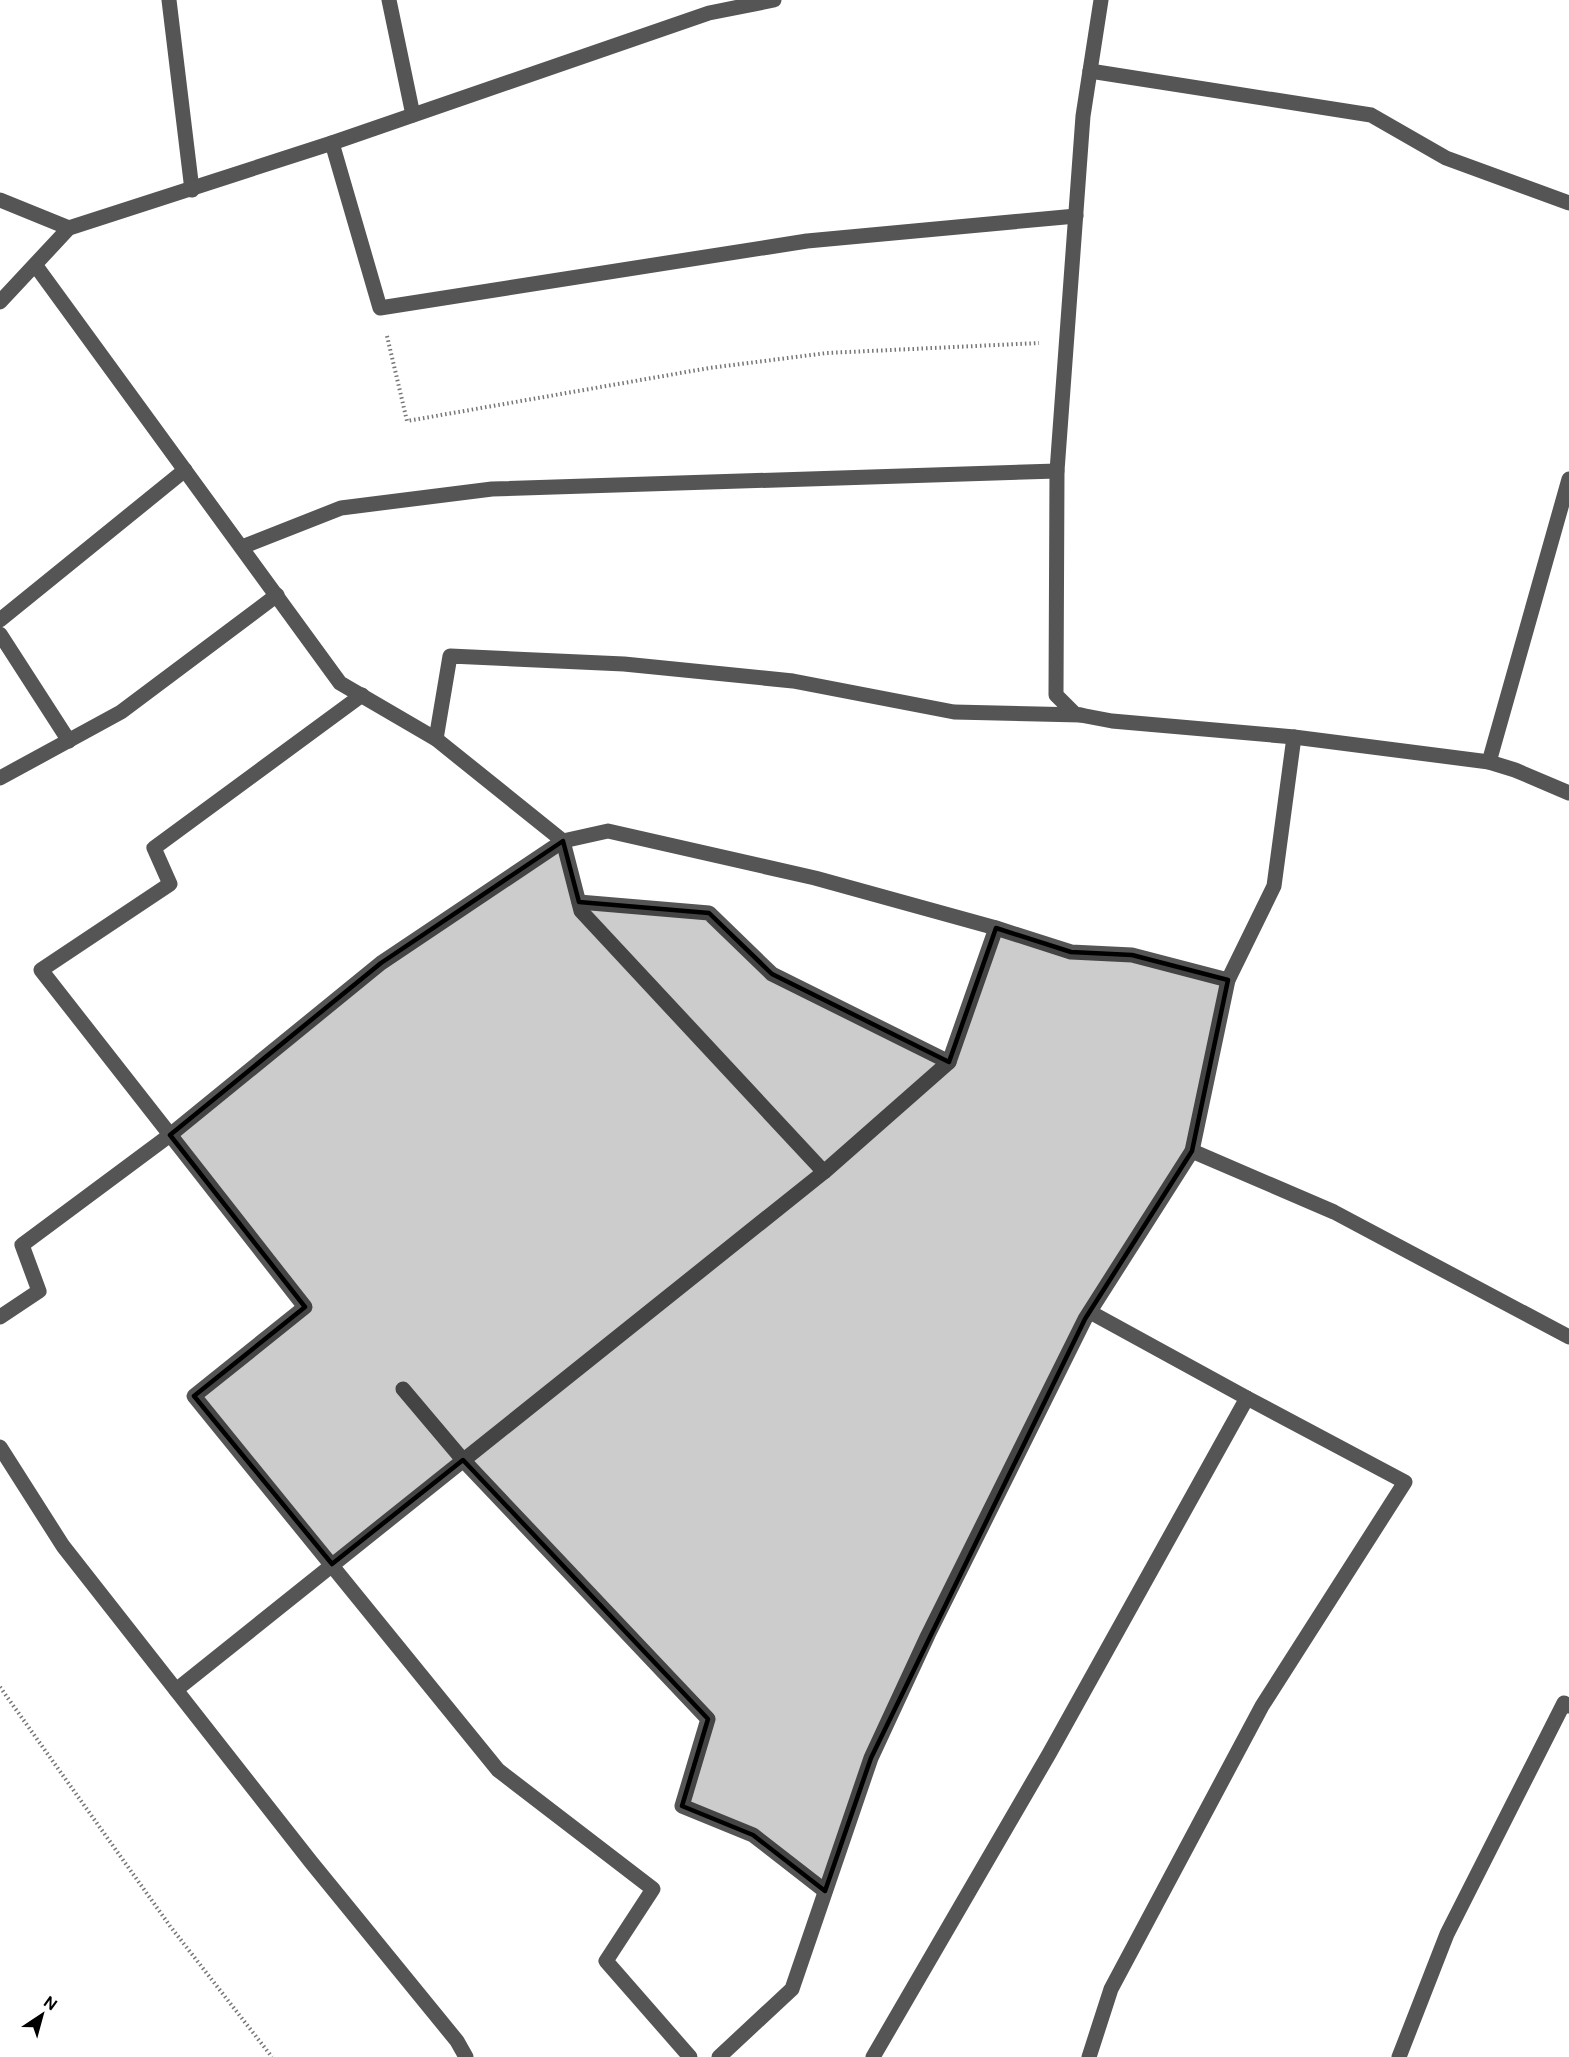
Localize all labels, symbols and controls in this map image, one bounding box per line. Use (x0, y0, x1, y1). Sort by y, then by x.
north arrow (12, 1985, 72, 2045)
text: N (40, 1991, 61, 2015)

